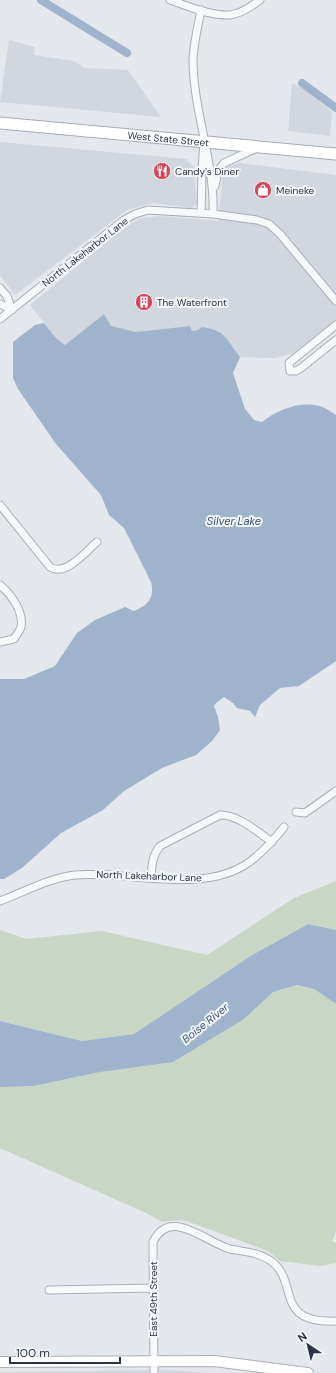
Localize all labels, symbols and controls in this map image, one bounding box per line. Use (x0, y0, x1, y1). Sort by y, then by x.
street label: West State Street (127, 128, 210, 149)
restaurant icon: Candy's Diner (152, 161, 172, 181)
place label: Candy's Diner (175, 165, 239, 178)
shop icon: Meineke (253, 180, 273, 200)
place label: Meineke (276, 184, 315, 197)
street label: North Lakeharbor Lane (39, 214, 131, 290)
building icon: The Waterfront (134, 292, 154, 312)
place label: The Waterfront (157, 296, 227, 309)
water label: Silver Lake (207, 514, 261, 528)
street label: North Lakeharbor Lane (96, 868, 202, 884)
water label: Boise River (179, 999, 232, 1046)
street label: East 49th Street (147, 1261, 160, 1337)
north arrow (288, 1325, 328, 1365)
text: N (295, 1329, 310, 1345)
scale bar (10, 1339, 120, 1365)
text: 100 m (16, 1345, 50, 1361)

